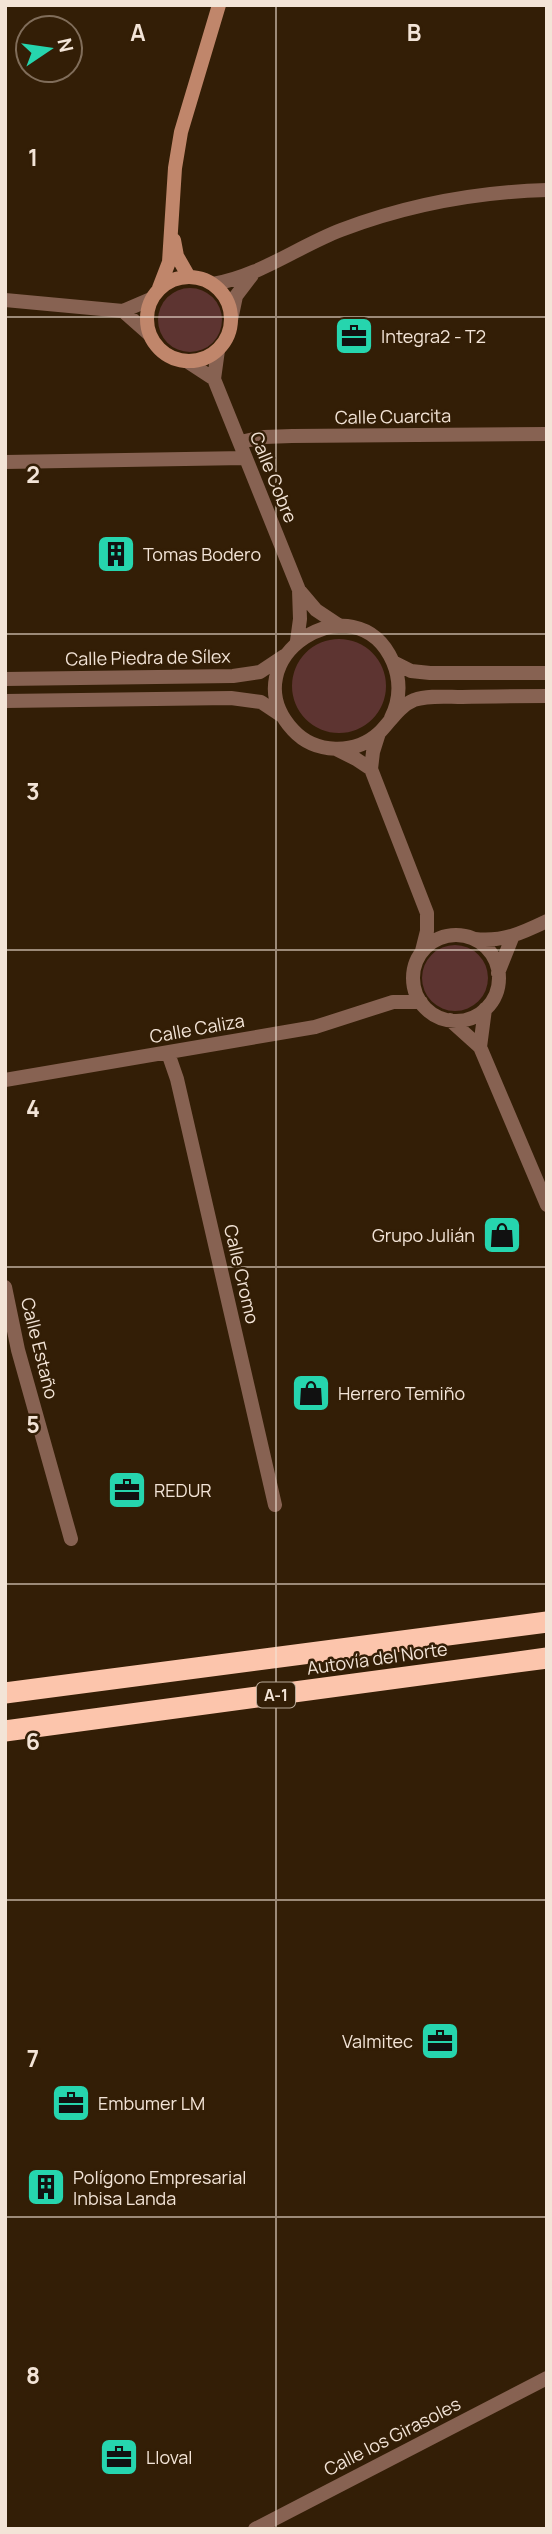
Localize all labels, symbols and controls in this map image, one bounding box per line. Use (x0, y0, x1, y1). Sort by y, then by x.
north arrow (14, 14, 84, 84)
text: A (130, 16, 146, 48)
text: B (407, 16, 421, 48)
text: N (51, 36, 80, 55)
text: 1 (28, 141, 38, 173)
office icon: Integra2 - T2 (333, 315, 375, 357)
place label: Integra2 - T2 (381, 324, 486, 348)
street label: Calle Cuarcita (335, 403, 451, 429)
street label: Calle Cobre (245, 428, 303, 526)
text: 2 (26, 458, 40, 490)
building icon: Tomas Bodero (95, 533, 137, 575)
place label: Tomas Bodero (143, 542, 261, 566)
street label: Calle Piedra de Sílex (65, 644, 231, 670)
text: 3 (26, 775, 40, 807)
street label: Calle Caliza (148, 1008, 246, 1048)
text: 4 (26, 1092, 40, 1124)
shop icon: Grupo Julián (481, 1214, 523, 1256)
street label: Calle Cromo (219, 1222, 265, 1326)
place label: Grupo Julián (372, 1223, 475, 1247)
street label: Calle Estaño (16, 1295, 64, 1401)
shop icon: Herrero Temiño (290, 1372, 332, 1414)
place label: Herrero Temiño (338, 1381, 465, 1405)
text: 5 (26, 1408, 40, 1440)
office icon: REDUR (106, 1469, 148, 1511)
place label: REDUR (154, 1478, 212, 1502)
street label: Autovía del Norte (305, 1636, 449, 1680)
road number: A-1 (257, 1682, 295, 1708)
text: 6 (26, 1725, 40, 1757)
office icon: Valmitec (419, 2020, 461, 2062)
place label: Valmitec (342, 2029, 413, 2053)
text: 7 (27, 2042, 39, 2074)
office icon: Embumer LM (50, 2082, 92, 2124)
place label: Embumer LM (98, 2091, 205, 2115)
place label: Polígono Empresarial Inbisa Landa (73, 2165, 246, 2210)
building icon: Polígono Empresarial Inbisa Landa (25, 2166, 67, 2208)
text: 8 (26, 2359, 40, 2391)
street label: Calle los Girasoles (319, 2391, 465, 2481)
office icon: Lloval (98, 2436, 140, 2478)
place label: Lloval (146, 2445, 193, 2469)

